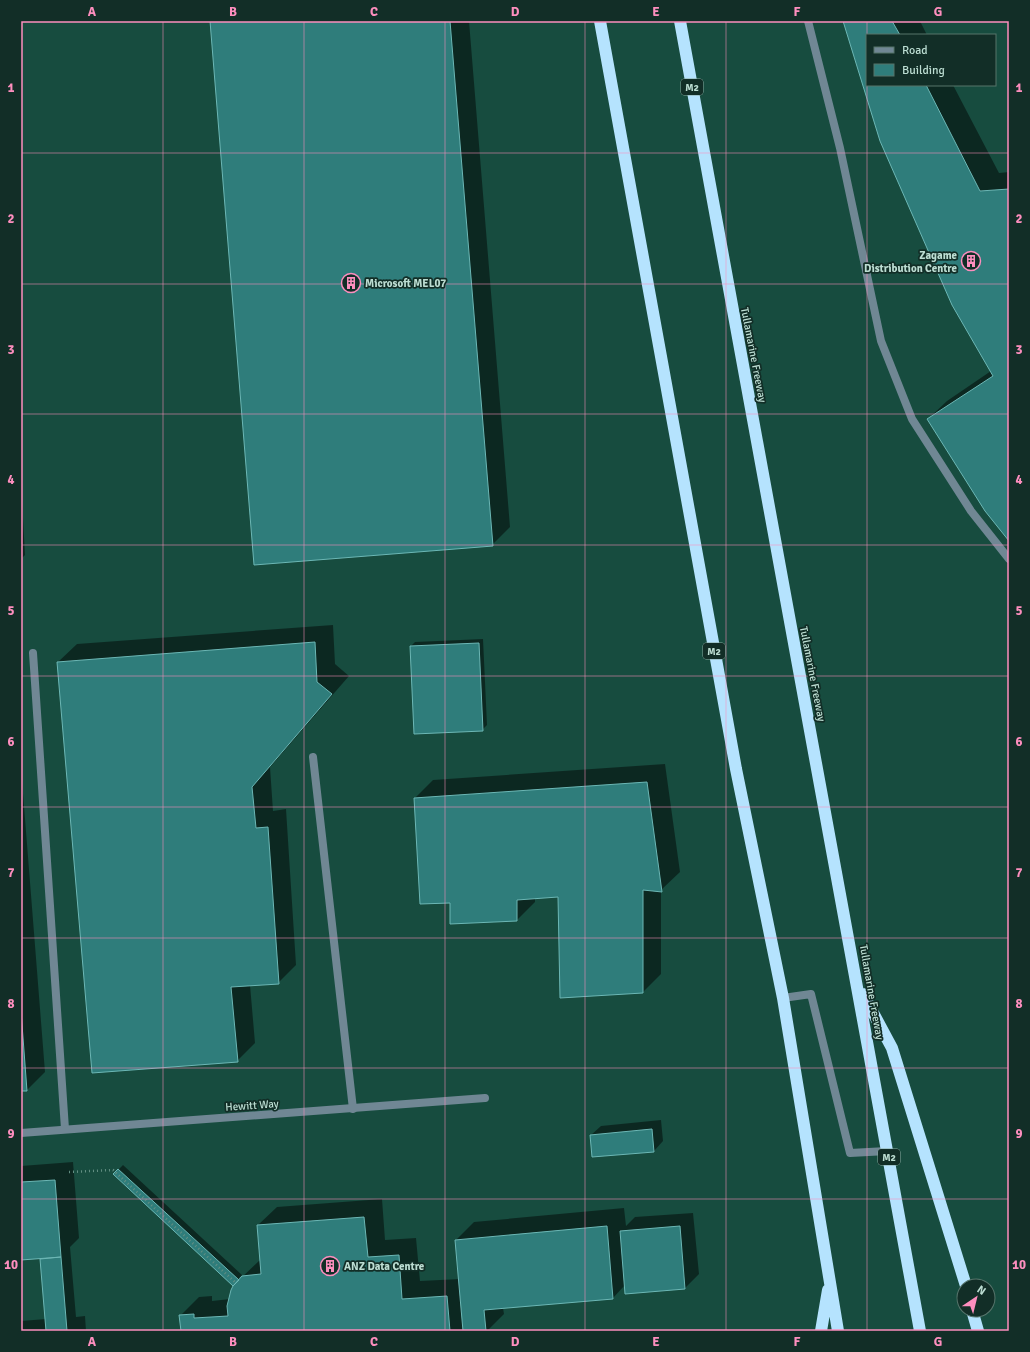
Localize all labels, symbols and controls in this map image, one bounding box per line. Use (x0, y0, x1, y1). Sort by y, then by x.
text: A (88, 4, 97, 20)
text: B (229, 4, 237, 20)
text: C (370, 4, 378, 20)
text: D (511, 4, 520, 20)
text: E (652, 4, 660, 20)
text: F (794, 4, 801, 20)
text: G (934, 4, 942, 20)
legend (866, 34, 996, 86)
text: Road (902, 43, 928, 58)
text: Building (902, 63, 945, 78)
road number: M2 (681, 79, 703, 95)
text: 1 (7, 80, 15, 96)
text: 1 (1015, 80, 1023, 96)
text: 2 (7, 211, 15, 227)
text: 2 (1015, 211, 1023, 227)
place label: Zagame Distribution Centre (864, 249, 958, 275)
building icon: Zagame Distribution Centre (960, 250, 982, 272)
building icon: Microsoft MEL07 (340, 272, 362, 294)
place label: Microsoft MEL07 (365, 277, 446, 290)
street label: Tullamarine Freeway (738, 306, 769, 405)
text: 3 (7, 342, 15, 358)
text: 3 (1015, 342, 1023, 358)
text: 4 (7, 472, 15, 488)
text: 4 (1015, 472, 1023, 488)
text: 5 (7, 603, 15, 619)
text: 5 (1015, 603, 1023, 619)
street label: Tullamarine Freeway (797, 625, 828, 724)
road number: M2 (703, 643, 725, 659)
text: 6 (7, 734, 15, 750)
text: 6 (1015, 734, 1023, 750)
text: 7 (7, 865, 15, 881)
text: 7 (1015, 865, 1023, 881)
street label: Tullamarine Freeway (857, 943, 886, 1042)
text: 8 (7, 996, 15, 1012)
text: 8 (1015, 996, 1023, 1012)
street label: Hewitt Way (225, 1097, 280, 1114)
text: 9 (7, 1126, 15, 1142)
text: 9 (1015, 1126, 1023, 1142)
road number: M2 (878, 1149, 900, 1165)
building icon: ANZ Data Centre (319, 1255, 341, 1277)
text: 10 (4, 1257, 18, 1273)
text: 10 (1012, 1257, 1026, 1273)
place label: ANZ Data Centre (344, 1260, 425, 1273)
north arrow (956, 1278, 996, 1318)
text: N (975, 1283, 988, 1298)
text: A (88, 1334, 97, 1350)
text: B (229, 1334, 237, 1350)
text: C (370, 1334, 378, 1350)
text: D (511, 1334, 520, 1350)
text: E (652, 1334, 660, 1350)
text: F (794, 1334, 801, 1350)
text: G (934, 1334, 942, 1350)

